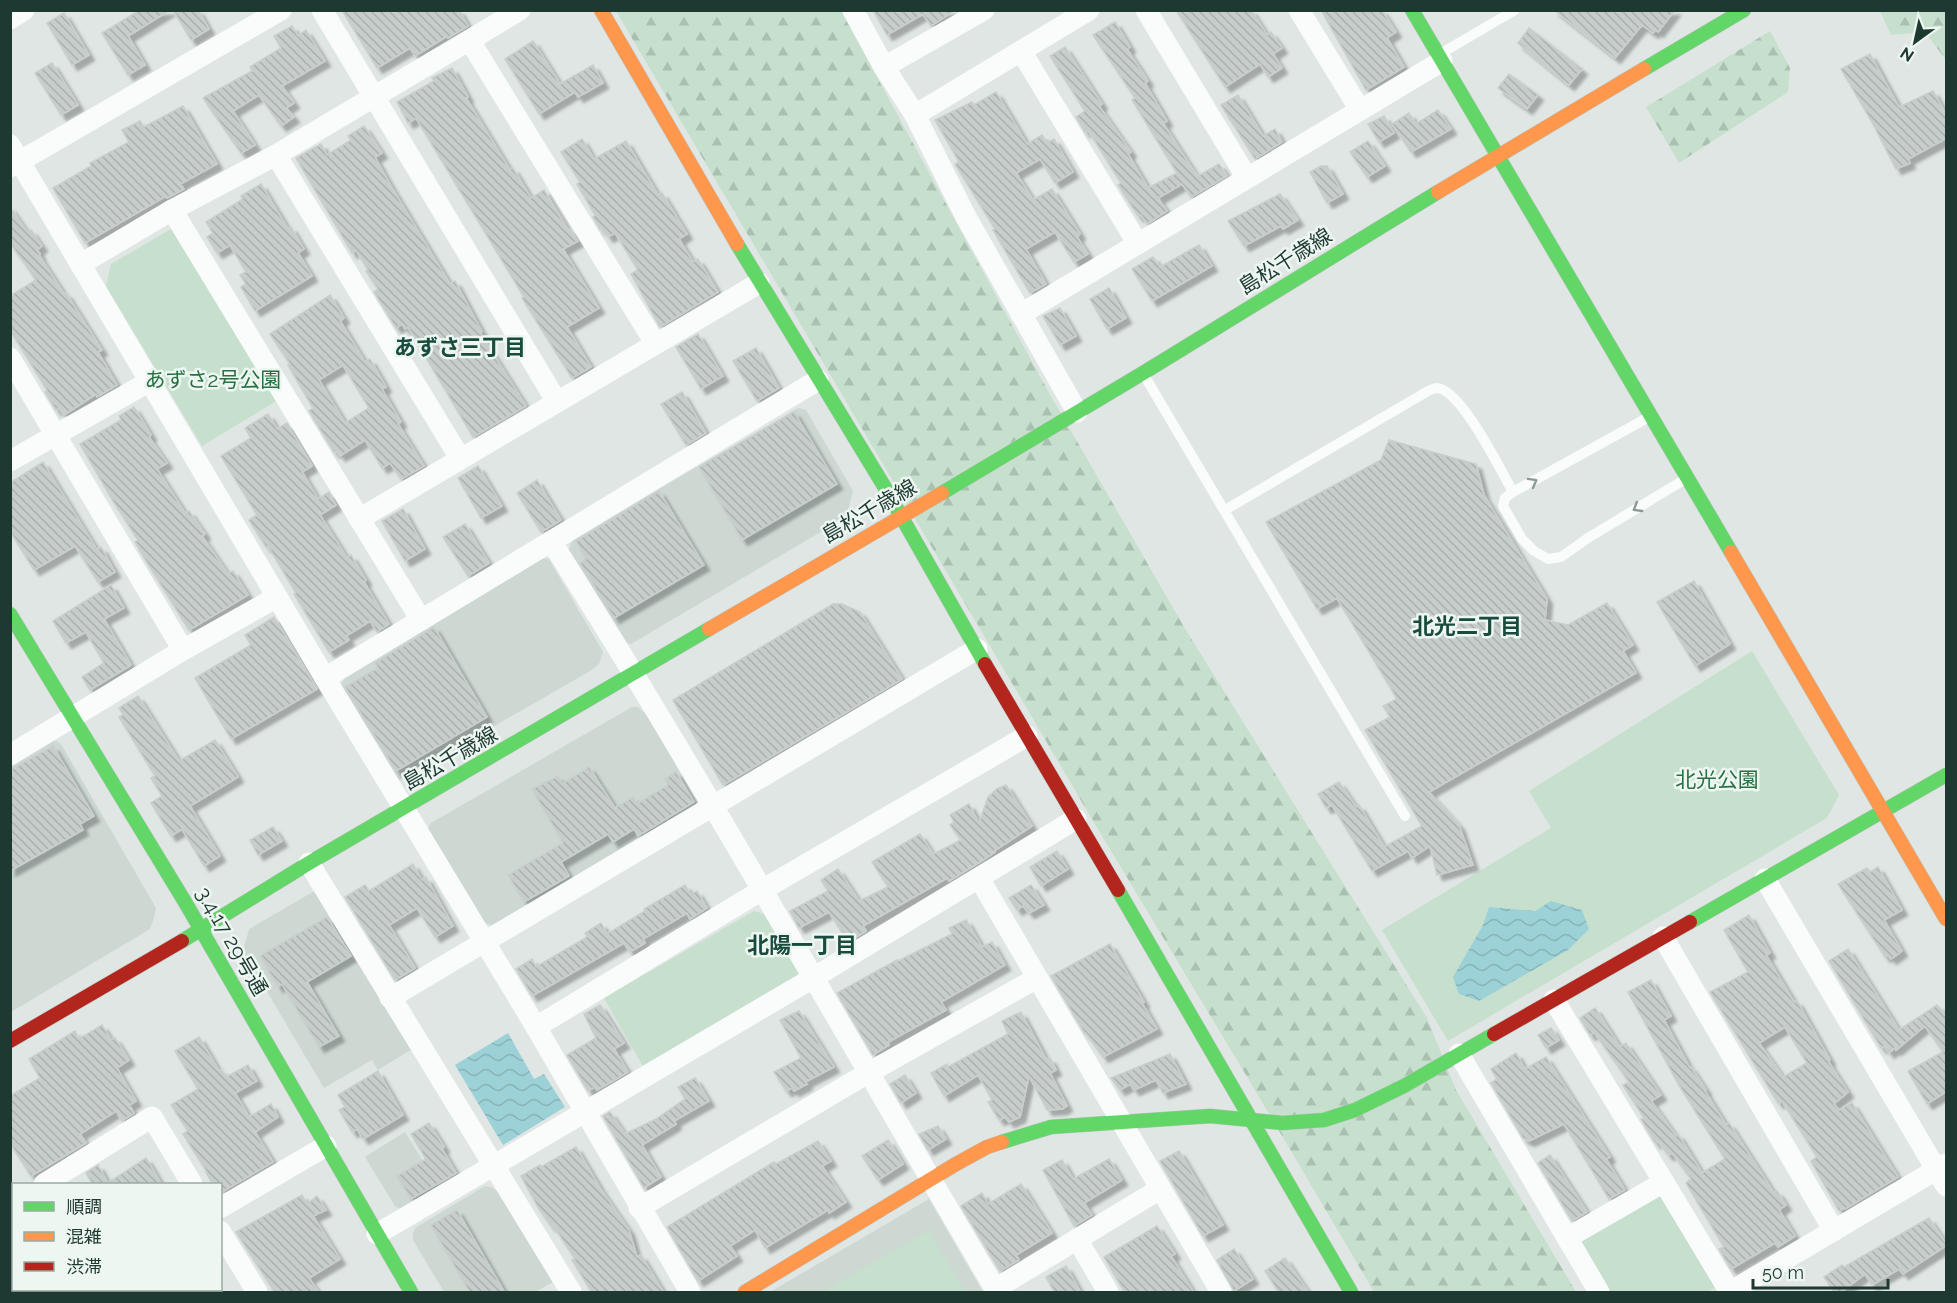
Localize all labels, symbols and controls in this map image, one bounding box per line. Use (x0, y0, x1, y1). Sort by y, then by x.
north arrow (1885, 12, 1945, 72)
text: N (1897, 43, 1917, 65)
street label: 島松千歳線 (1234, 223, 1336, 299)
district label: あずさ三丁目 (394, 334, 526, 360)
park label: あずさ2号公園 (145, 367, 281, 392)
street label: 島松千歳線 (817, 474, 921, 548)
one-way arrow (1527, 478, 1537, 489)
one-way arrow (1633, 500, 1643, 512)
district label: 北光二丁目 (1412, 613, 1522, 639)
street label: 島松千歳線 (398, 721, 502, 795)
park label: 北光公園 (1675, 767, 1759, 792)
street label: 3.4.17 29号通 (191, 882, 273, 1000)
district label: 北陽一丁目 (747, 932, 857, 958)
legend (12, 1183, 222, 1291)
text: 順調 (66, 1196, 102, 1217)
text: 混雑 (66, 1226, 102, 1247)
scale bar (1753, 1252, 1888, 1290)
text: 渋滞 (66, 1256, 102, 1277)
text: 50 m (1762, 1262, 1804, 1283)

